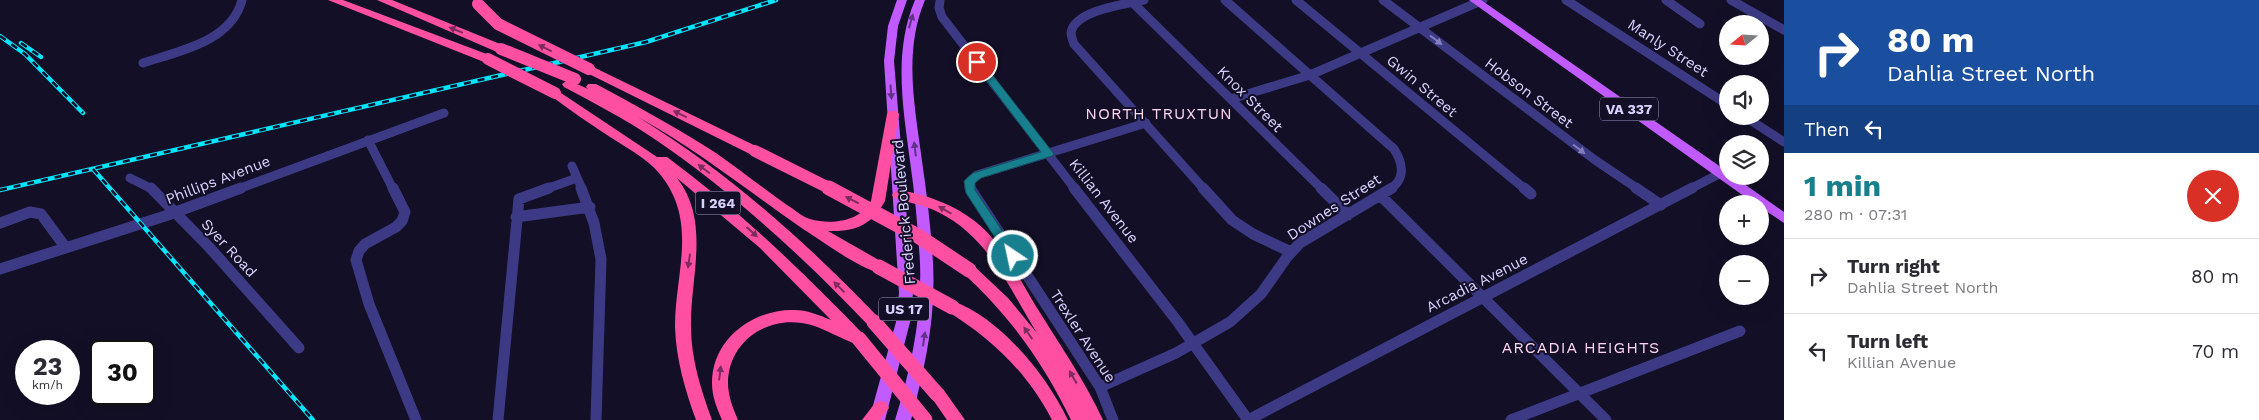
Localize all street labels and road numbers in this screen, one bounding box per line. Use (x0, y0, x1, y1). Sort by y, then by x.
street label: Manly Street (1624, 15, 1712, 81)
street label: Gwin Street (1383, 51, 1462, 121)
street label: Hobson Street (1481, 54, 1577, 132)
street label: Knox Street (1213, 62, 1287, 136)
road number: VA 337 (1600, 98, 1658, 120)
street label: Frederick Boulevard (889, 139, 919, 285)
street label: Phillips Avenue (163, 152, 273, 208)
street label: Killian Avenue (1065, 155, 1143, 247)
street label: Downes Street (1284, 170, 1385, 244)
road number: I 264 (696, 192, 740, 214)
street label: Syer Road (197, 215, 261, 281)
street label: Arcadia Avenue (1423, 250, 1531, 316)
street label: Trexler Avenue (1046, 286, 1120, 386)
road number: US 17 (879, 298, 929, 320)

